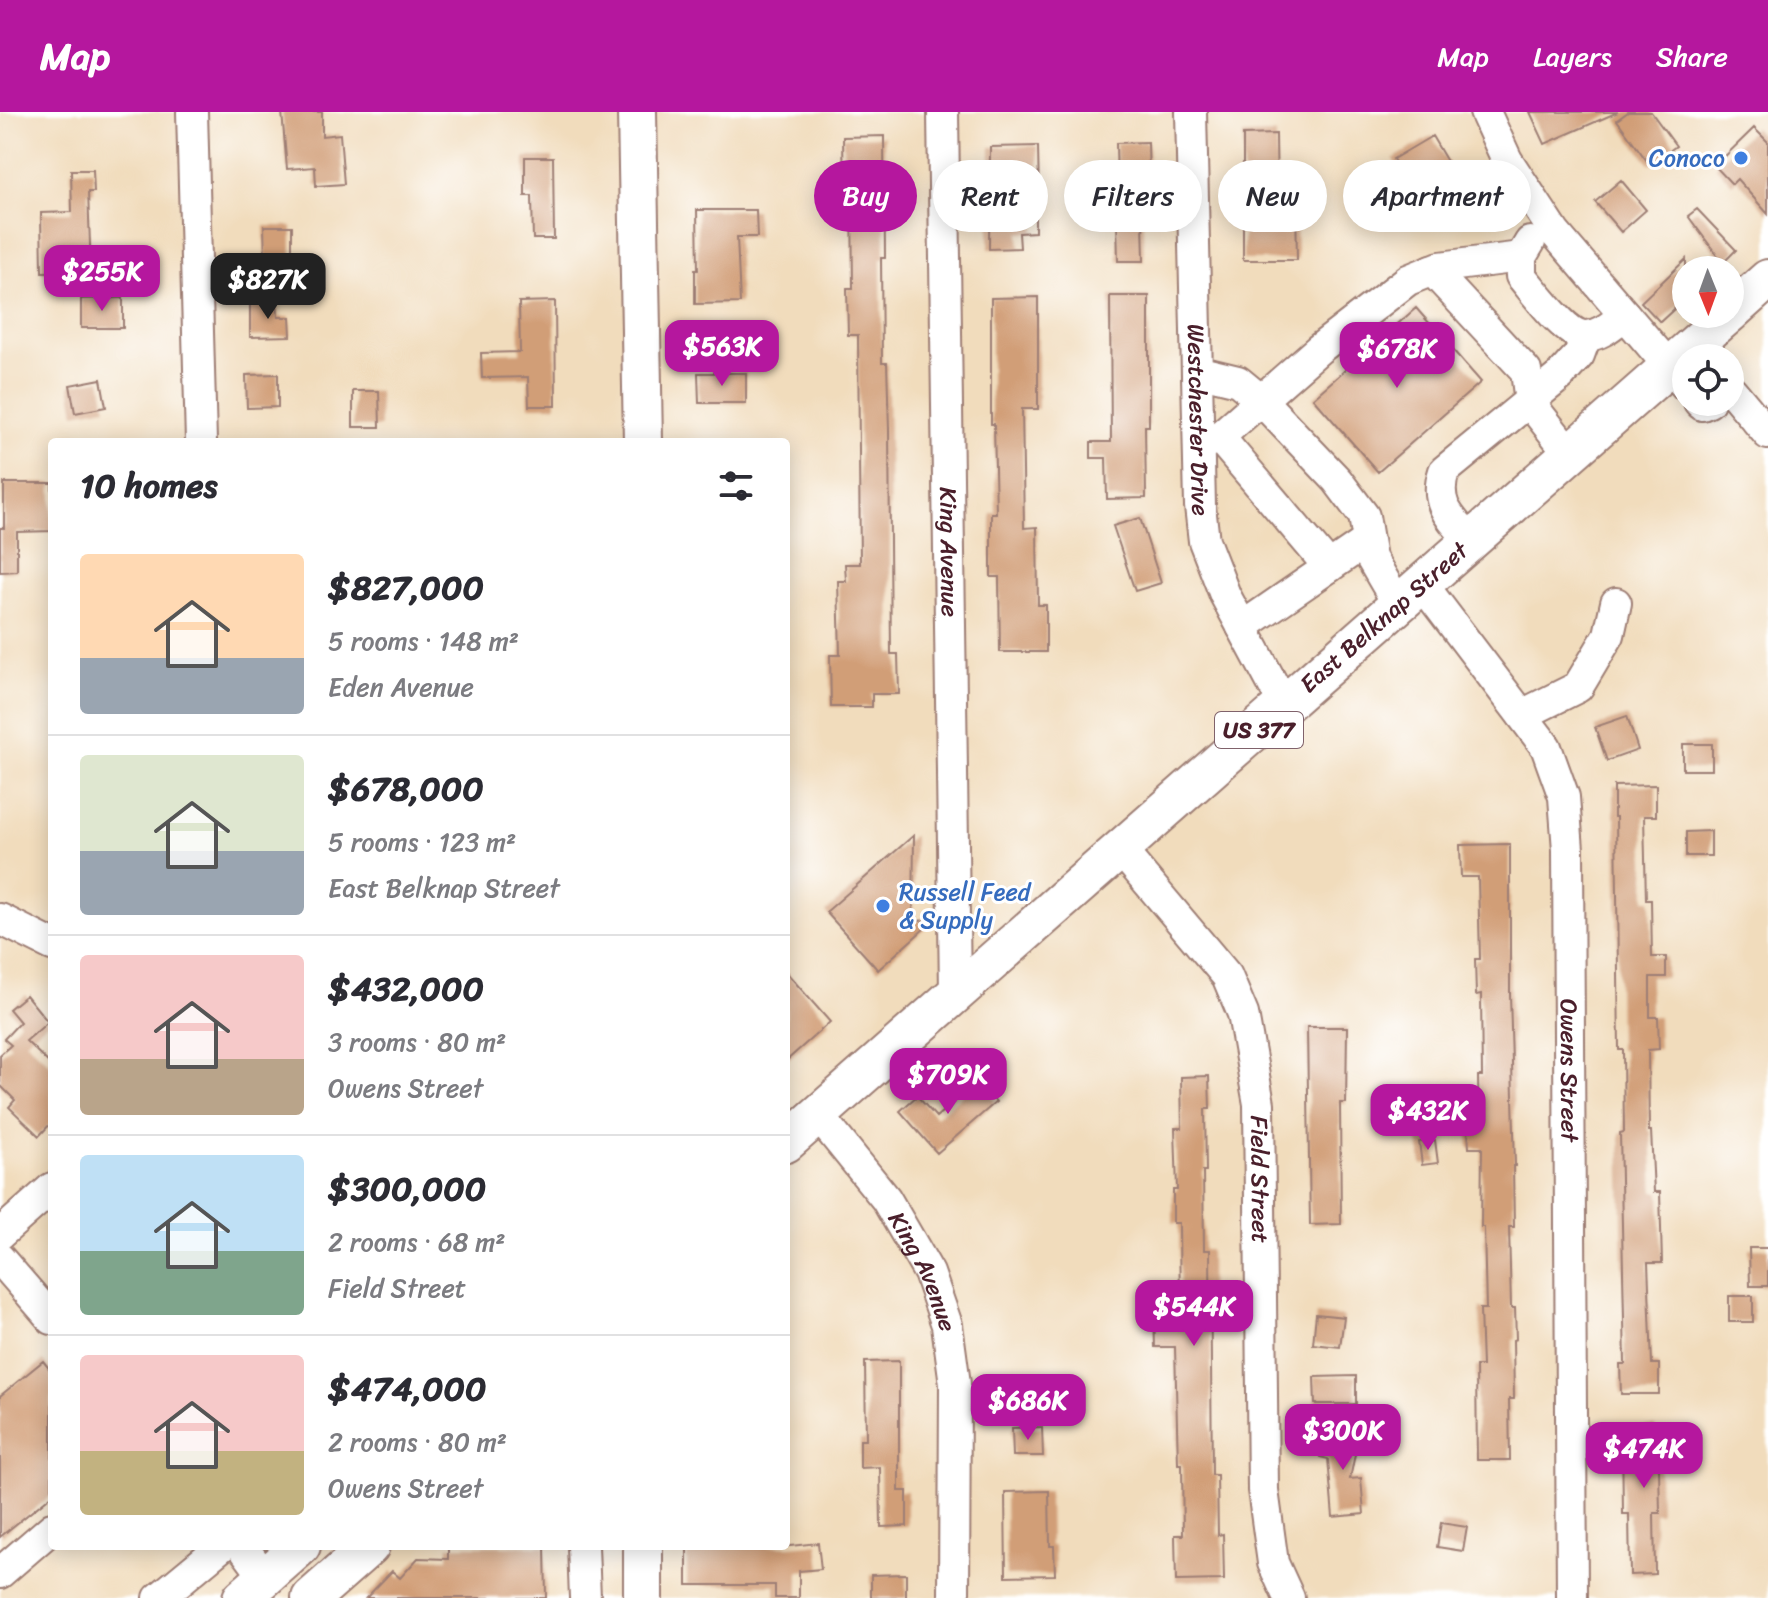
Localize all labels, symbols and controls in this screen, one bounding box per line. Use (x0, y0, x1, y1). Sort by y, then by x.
text: Map (40, 23, 110, 90)
text: Map (1437, 32, 1489, 81)
text: Layers (1533, 32, 1612, 81)
text: Share (1656, 32, 1728, 81)
place label: Conoco (1649, 137, 1725, 179)
marker: Conoco (1732, 149, 1750, 167)
chip: Buy (814, 160, 917, 232)
chip: Rent (933, 160, 1048, 232)
chip: Filters (1064, 160, 1202, 232)
chip: New (1218, 160, 1327, 232)
chip: Apartment (1343, 160, 1531, 232)
pin: $255K (46, 245, 158, 313)
text: $255K (62, 248, 142, 294)
pin: $827K (212, 253, 324, 321)
text: $827K (229, 256, 307, 302)
north arrow (1672, 256, 1744, 328)
map controls (1672, 256, 1744, 416)
pin: $563K (666, 320, 778, 388)
pin: $678K (1341, 322, 1453, 390)
text: $563K (683, 323, 761, 369)
street label: Westchester Drive (1175, 323, 1222, 518)
text: $678K (1358, 325, 1436, 371)
button: locate (1672, 344, 1744, 416)
text: 10 homes (80, 456, 218, 516)
icon: filters (714, 464, 758, 508)
street label: King Avenue (927, 487, 971, 617)
street label: East Belknap Street (1290, 530, 1479, 704)
text: $827,000 (328, 558, 484, 618)
icon: home (144, 586, 240, 682)
text: 5 rooms · 148 m² (328, 618, 519, 664)
text: Eden Avenue (328, 664, 474, 710)
road number: US 377 (1215, 712, 1303, 748)
text: $678,000 (328, 759, 484, 819)
icon: home (144, 787, 240, 883)
text: 5 rooms · 123 m² (328, 819, 516, 865)
text: East Belknap Street (328, 865, 560, 911)
place label: Russell Feed & Supply (899, 871, 1032, 941)
marker: Russell Feed & Supply (874, 897, 892, 915)
text: $432,000 (328, 959, 484, 1019)
icon: home (144, 987, 240, 1083)
street label: Owens Street (1548, 999, 1591, 1143)
text: 3 rooms · 80 m² (328, 1019, 506, 1065)
pin: $709K (892, 1048, 1004, 1116)
text: $709K (908, 1051, 988, 1097)
text: Owens Street (328, 1065, 483, 1111)
pin: $432K (1372, 1084, 1484, 1152)
text: $432K (1389, 1087, 1467, 1133)
street label: Field Street (1238, 1115, 1281, 1243)
text: $300,000 (328, 1159, 486, 1219)
icon: home (144, 1187, 240, 1283)
street label: King Avenue (876, 1203, 969, 1334)
text: 2 rooms · 68 m² (328, 1219, 505, 1265)
text: Field Street (328, 1265, 466, 1311)
pin: $544K (1138, 1280, 1250, 1348)
text: $544K (1153, 1283, 1235, 1329)
text: $474,000 (328, 1359, 486, 1419)
pin: $686K (972, 1374, 1084, 1442)
text: $686K (989, 1377, 1067, 1423)
icon: home (144, 1387, 240, 1483)
pin: $300K (1287, 1404, 1399, 1472)
text: $300K (1303, 1407, 1383, 1453)
text: 2 rooms · 80 m² (328, 1419, 507, 1465)
pin: $474K (1588, 1422, 1700, 1490)
text: $474K (1604, 1425, 1684, 1471)
text: Owens Street (328, 1465, 483, 1511)

